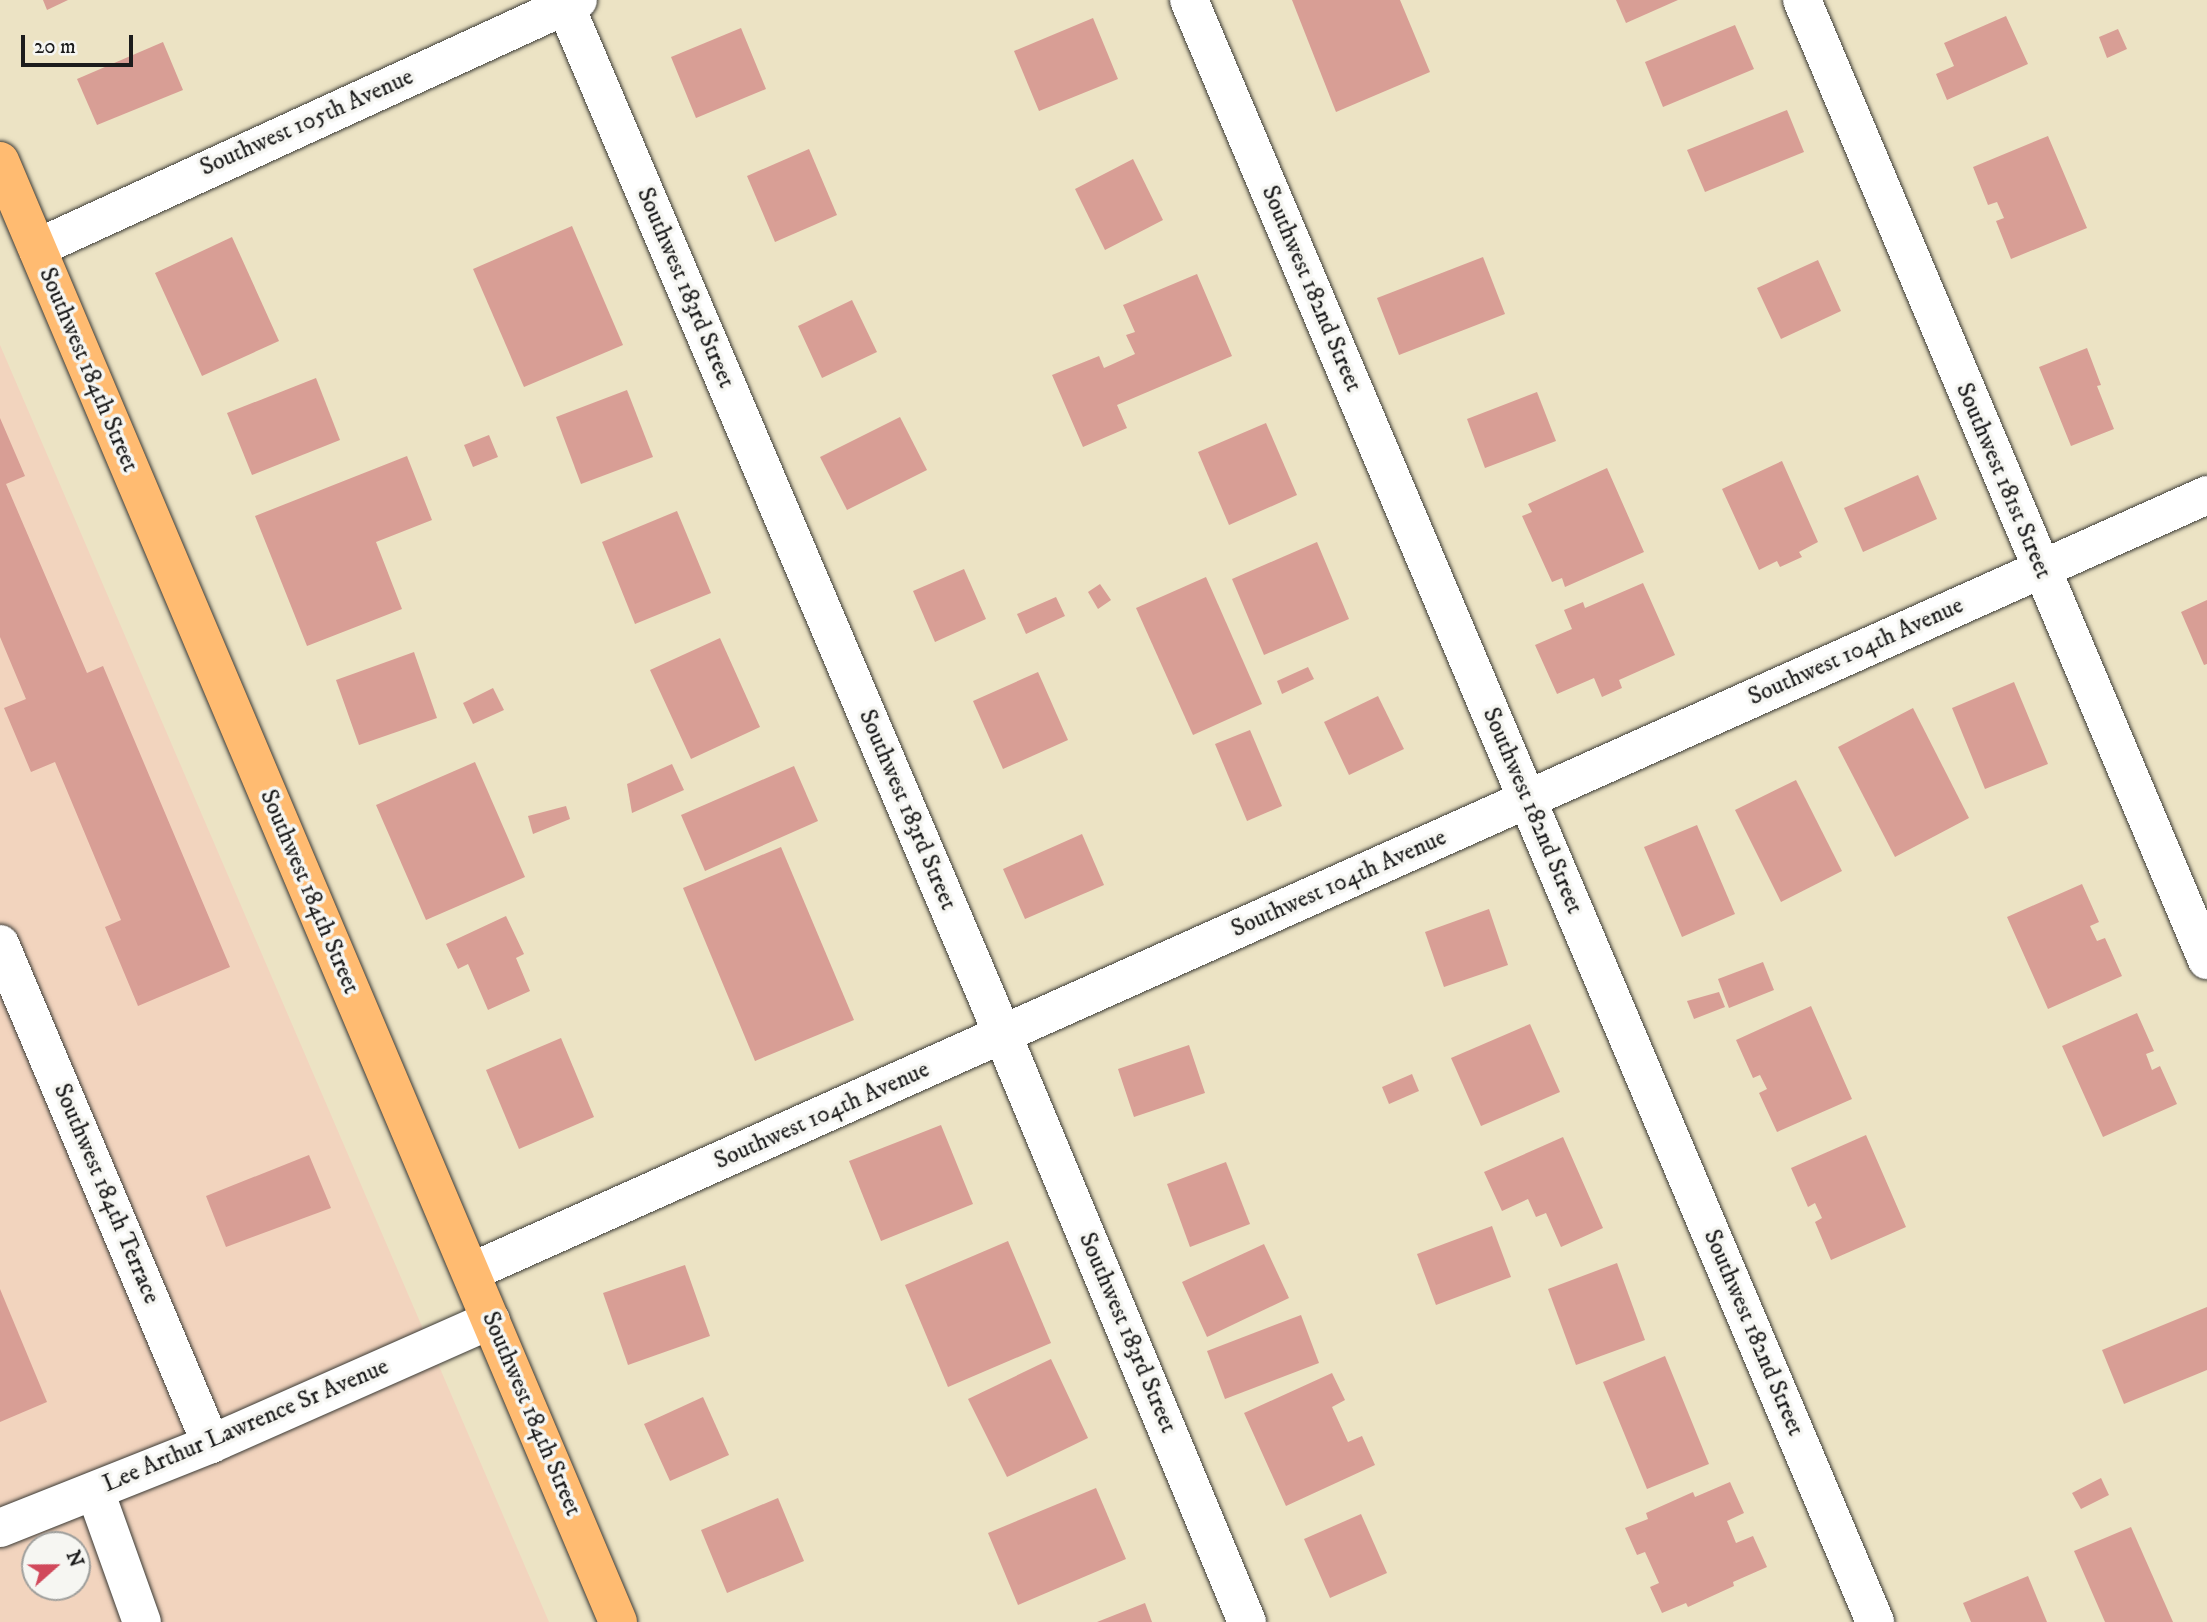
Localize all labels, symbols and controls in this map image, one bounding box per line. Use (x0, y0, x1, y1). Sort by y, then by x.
scale bar (24, 21, 136, 65)
text: 20 m (34, 34, 76, 60)
street label: Southwest 105th Avenue (196, 63, 418, 183)
street label: Southwest 182nd Street (1255, 182, 1367, 396)
street label: Southwest 183rd Street (630, 184, 740, 392)
street label: Southwest 184th Street (32, 264, 144, 476)
street label: Southwest 181st Street (1949, 379, 2057, 583)
street label: Southwest 104th Avenue (1744, 592, 1968, 712)
street label: Southwest 182nd Street (1476, 704, 1588, 918)
street label: Southwest 183rd Street (852, 706, 962, 914)
street label: Southwest 184th Street (253, 786, 365, 998)
street label: Southwest 104th Avenue (1227, 824, 1451, 944)
street label: Southwest 104th Avenue (710, 1056, 934, 1176)
street label: Southwest 184th Terrace (47, 1080, 165, 1308)
street label: Southwest 182nd Street (1697, 1226, 1809, 1440)
street label: Southwest 183rd Street (1072, 1229, 1182, 1437)
street label: Southwest 184th Street (475, 1308, 587, 1520)
street label: Lee Arthur Lawrence Sr Avenue (99, 1353, 393, 1499)
north arrow (21, 1531, 91, 1601)
text: N (61, 1548, 88, 1570)

